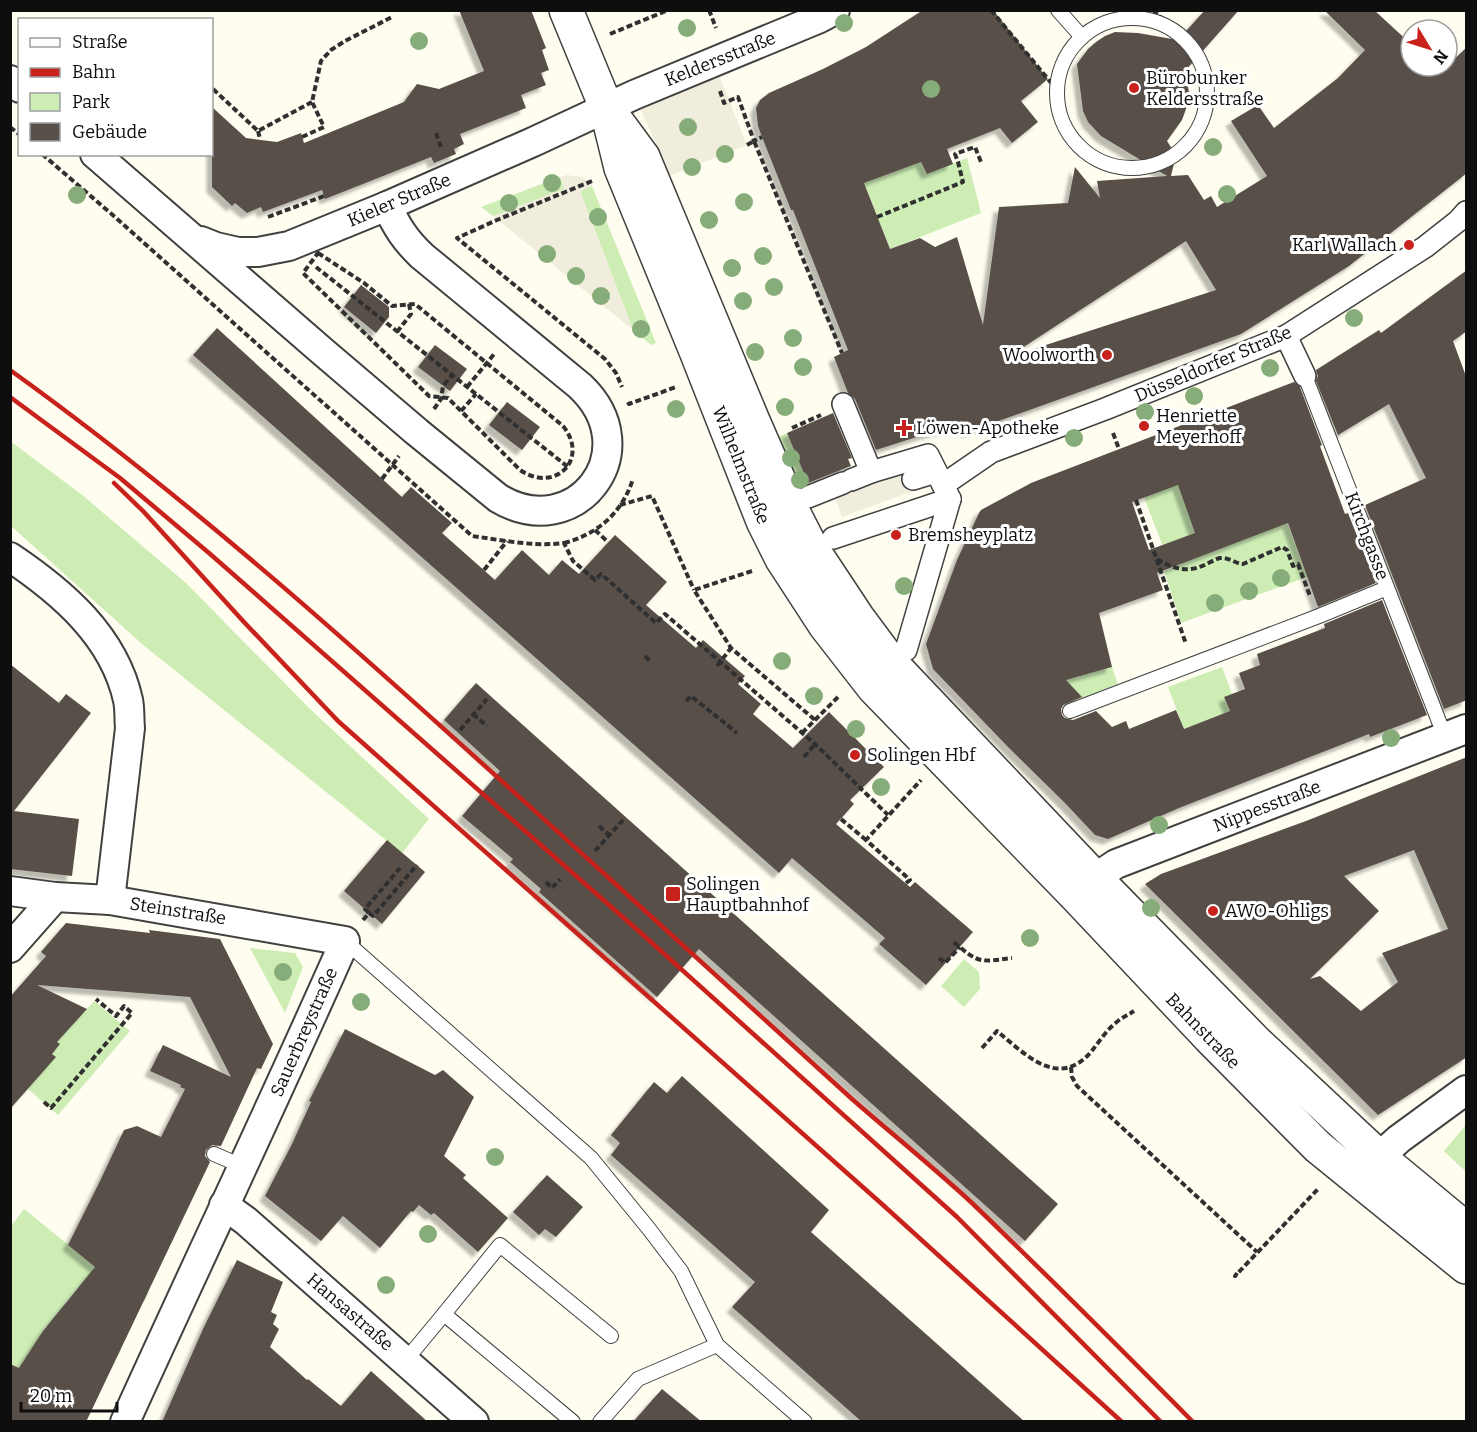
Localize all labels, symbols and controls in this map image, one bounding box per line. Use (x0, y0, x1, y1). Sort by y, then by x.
legend (18, 18, 213, 156)
north arrow (1399, 18, 1459, 78)
street label: Keldersstraße (661, 27, 779, 91)
text: Straße (72, 31, 128, 53)
text: N (1429, 46, 1452, 68)
text: Bahn (72, 61, 116, 83)
place label: Bürobunker Keldersstraße (1146, 67, 1264, 110)
marker: Bürobunker Keldersstraße (1127, 81, 1141, 95)
text: Park (72, 91, 111, 113)
text: Gebäude (72, 121, 147, 143)
street label: Kieler Straße (344, 168, 454, 232)
place label: Karl Wallach (1292, 234, 1397, 256)
marker: Karl Wallach (1402, 238, 1416, 252)
street label: Düsseldorfer Straße (1131, 321, 1295, 407)
place label: Woolworth (1002, 344, 1095, 366)
marker: Woolworth (1100, 348, 1114, 362)
street label: Wilhelmstraße (707, 403, 775, 527)
place label: Henriette Meyerhoff (1156, 405, 1243, 448)
place label: Löwen-Apotheke (916, 417, 1059, 439)
marker: Henriette Meyerhoff (1137, 419, 1151, 433)
marker: Löwen-Apotheke (897, 421, 911, 435)
street label: Kirchgasse (1340, 489, 1394, 583)
place label: Bremsheyplatz (908, 524, 1033, 546)
marker: Bremsheyplatz (889, 528, 903, 542)
place label: Solingen Hbf (867, 744, 977, 766)
marker: Solingen Hbf (848, 748, 862, 762)
street label: Nippesstraße (1210, 775, 1324, 837)
place label: Solingen Hauptbahnhof (686, 873, 811, 916)
marker: Solingen Hauptbahnhof (664, 885, 682, 903)
street label: Steinstraße (128, 893, 228, 929)
place label: AWO-Ohligs (1225, 900, 1329, 922)
marker: AWO-Ohligs (1206, 904, 1220, 918)
street label: Sauerbreystraße (266, 964, 342, 1100)
street label: Bahnstraße (1161, 988, 1245, 1074)
street label: Hansastraße (302, 1268, 398, 1356)
scale bar (21, 1375, 117, 1413)
text: 20 m (30, 1385, 72, 1407)

